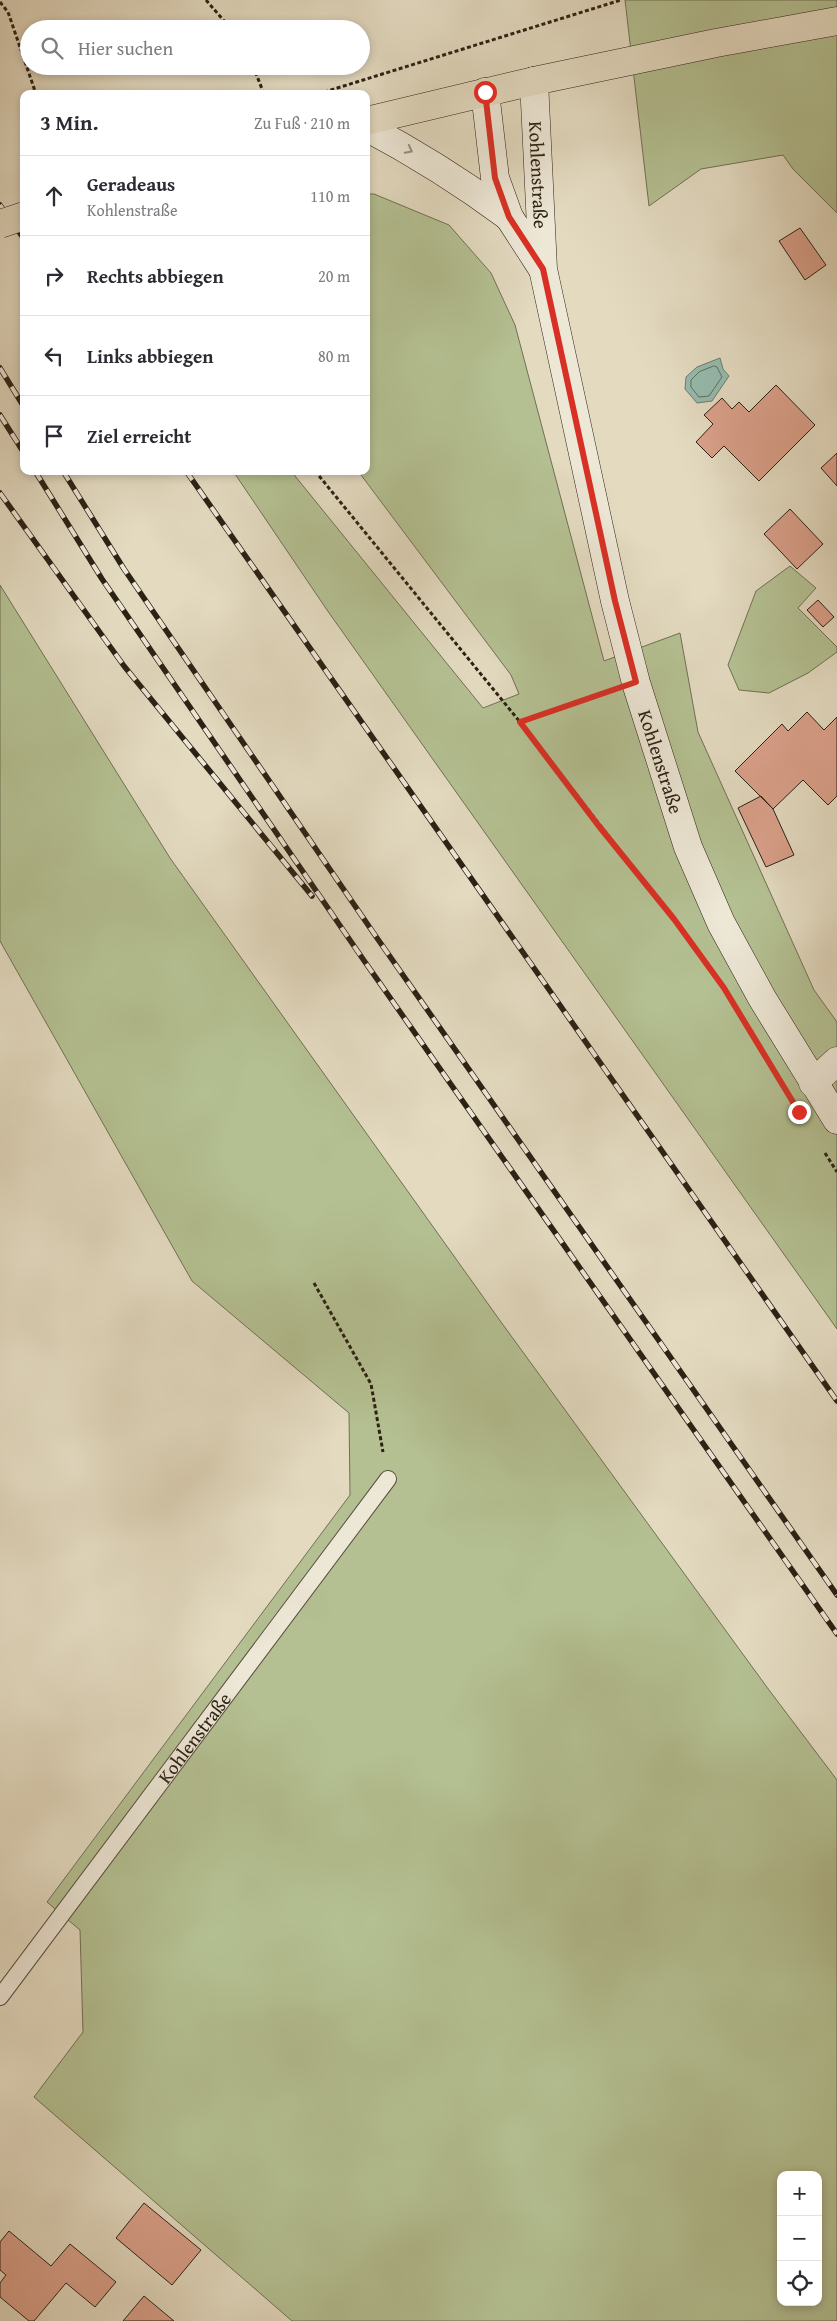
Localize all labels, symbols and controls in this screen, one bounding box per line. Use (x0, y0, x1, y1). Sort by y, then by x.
search box (20, 20, 370, 75)
icon: search (38, 34, 66, 62)
text: Hier suchen (78, 34, 173, 62)
route start (474, 81, 497, 104)
text: 3 Min. (40, 107, 98, 138)
text: Zu Fuß · 210 m (254, 111, 350, 135)
street label: Kohlenstraße (522, 121, 555, 229)
one-way arrow (404, 144, 413, 154)
text: Geradeaus (87, 170, 175, 198)
icon: ahead (40, 182, 68, 210)
text: 110 m (310, 184, 350, 208)
text: Kohlenstraße (87, 198, 178, 222)
icon: right (40, 262, 68, 290)
text: Rechts abbiegen (87, 262, 224, 290)
text: 20 m (318, 264, 350, 288)
icon: left (40, 342, 68, 370)
text: Links abbiegen (87, 342, 213, 370)
text: 80 m (318, 344, 350, 368)
icon: arrive (40, 422, 68, 450)
text: Ziel erreicht (87, 422, 191, 450)
street label: Kohlenstraße (631, 706, 691, 817)
route end (788, 1101, 811, 1124)
street label: Kohlenstraße (151, 1686, 238, 1789)
map controls (777, 2171, 822, 2306)
button: + (777, 2171, 822, 2216)
button: − (777, 2216, 822, 2261)
button: locate (777, 2261, 822, 2306)

